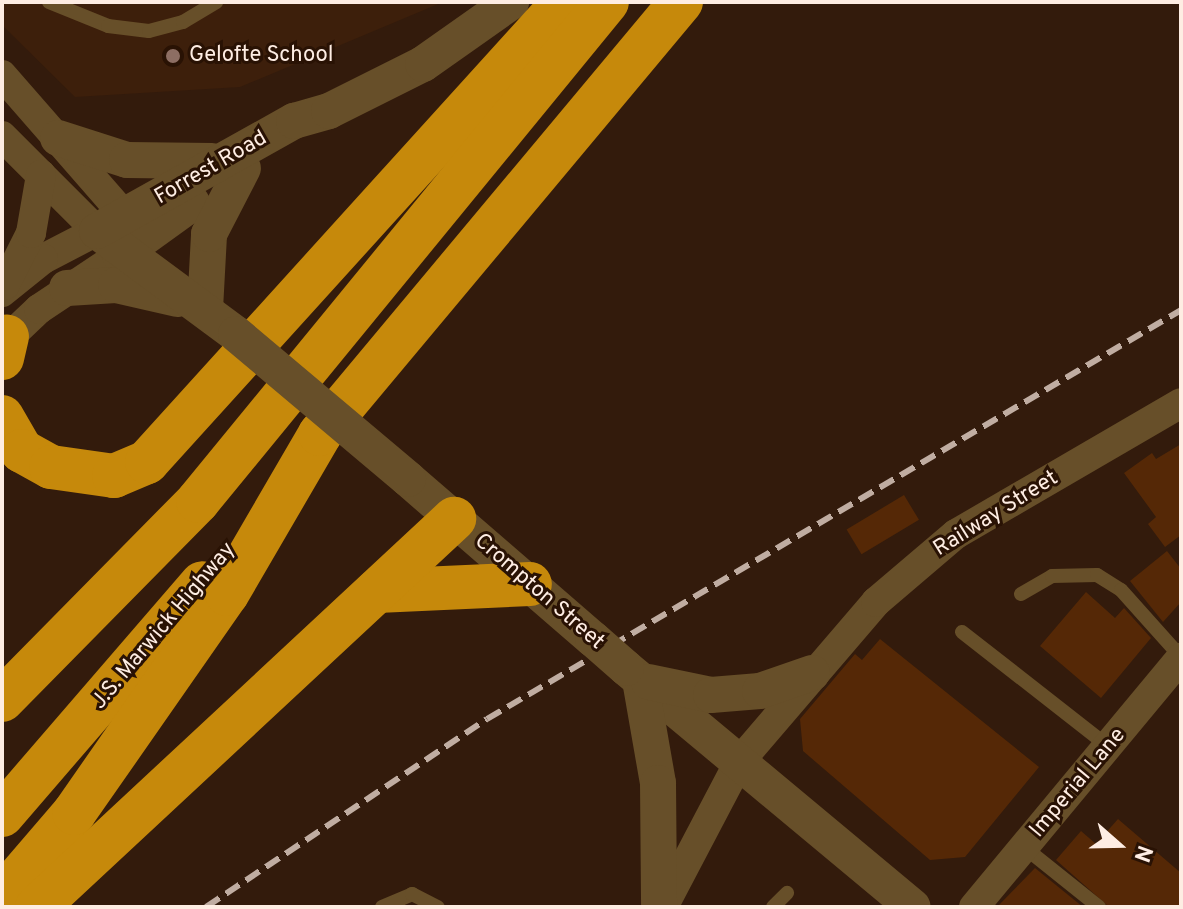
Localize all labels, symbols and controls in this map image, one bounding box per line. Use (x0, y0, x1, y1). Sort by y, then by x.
place label: Gelofte School (189, 43, 334, 69)
marker: Gelofte School (164, 47, 182, 65)
street label: Forrest Road (150, 125, 272, 211)
street label: Railway Street (929, 465, 1063, 563)
street label: Crompton Street (468, 528, 610, 656)
street label: J.S. Marwick Highway (87, 537, 241, 715)
street label: Imperial Lane (1024, 723, 1132, 843)
north arrow (1079, 805, 1159, 885)
text: N (1127, 841, 1157, 865)

